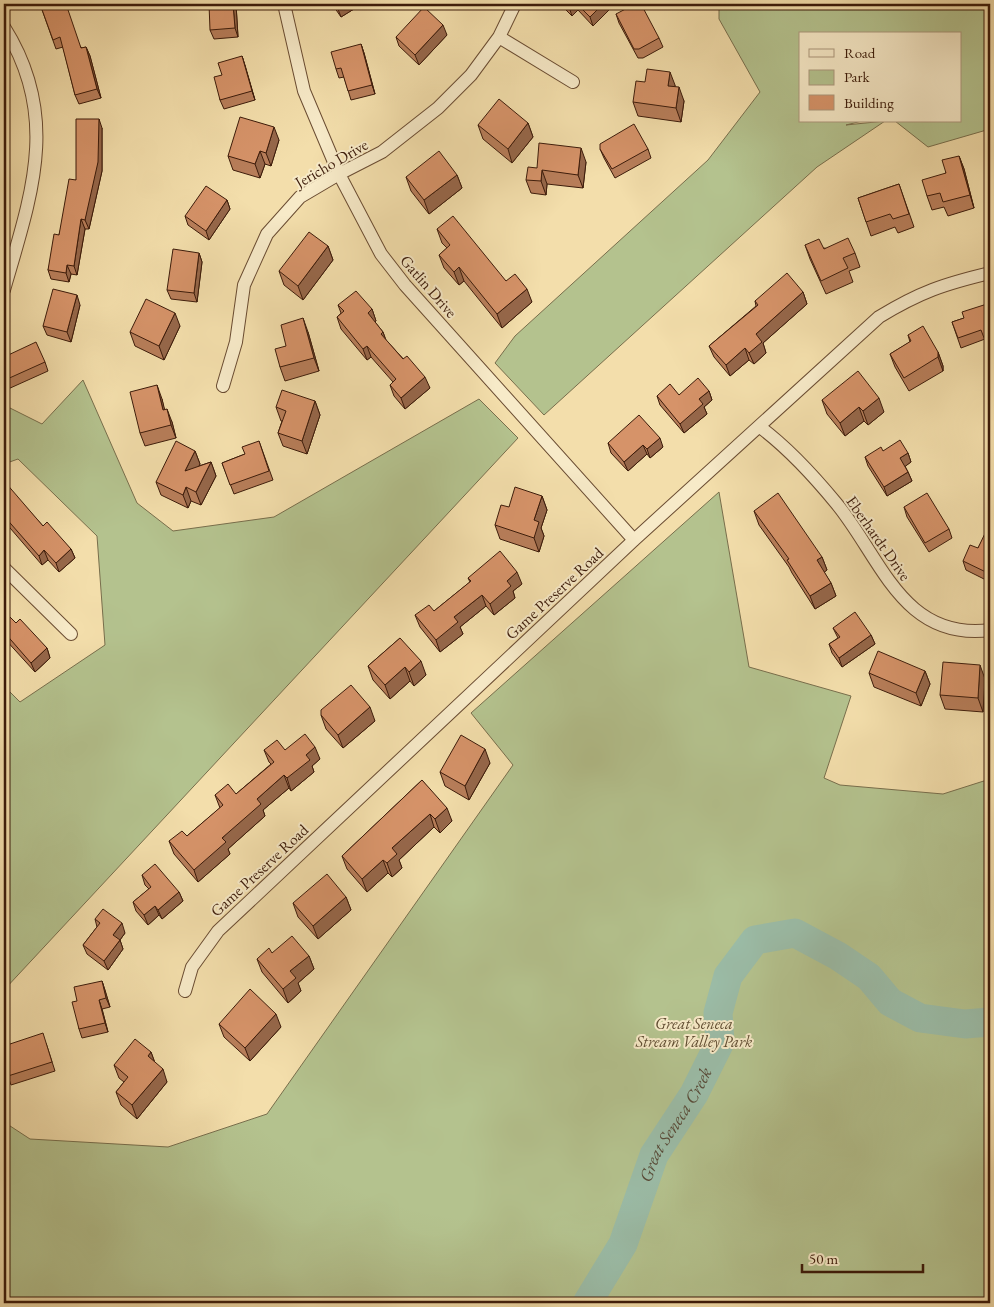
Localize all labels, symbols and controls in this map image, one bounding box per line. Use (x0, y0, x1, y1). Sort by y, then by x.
legend (799, 32, 962, 122)
text: Road (844, 43, 876, 62)
text: Park (844, 67, 871, 86)
text: Building (844, 93, 894, 112)
street label: Jericho Drive (289, 134, 372, 194)
street label: Gatlin Drive (396, 251, 462, 322)
street label: Eberhardt Drive (842, 492, 916, 585)
street label: Game Preserve Road (501, 542, 608, 644)
street label: Game Preserve Road (206, 819, 313, 921)
park label: Great Seneca Stream Valley Park (635, 1013, 753, 1052)
water label: Great Seneca Creek (633, 1063, 717, 1185)
scale bar (802, 1242, 923, 1274)
text: 50 m (809, 1249, 838, 1268)

